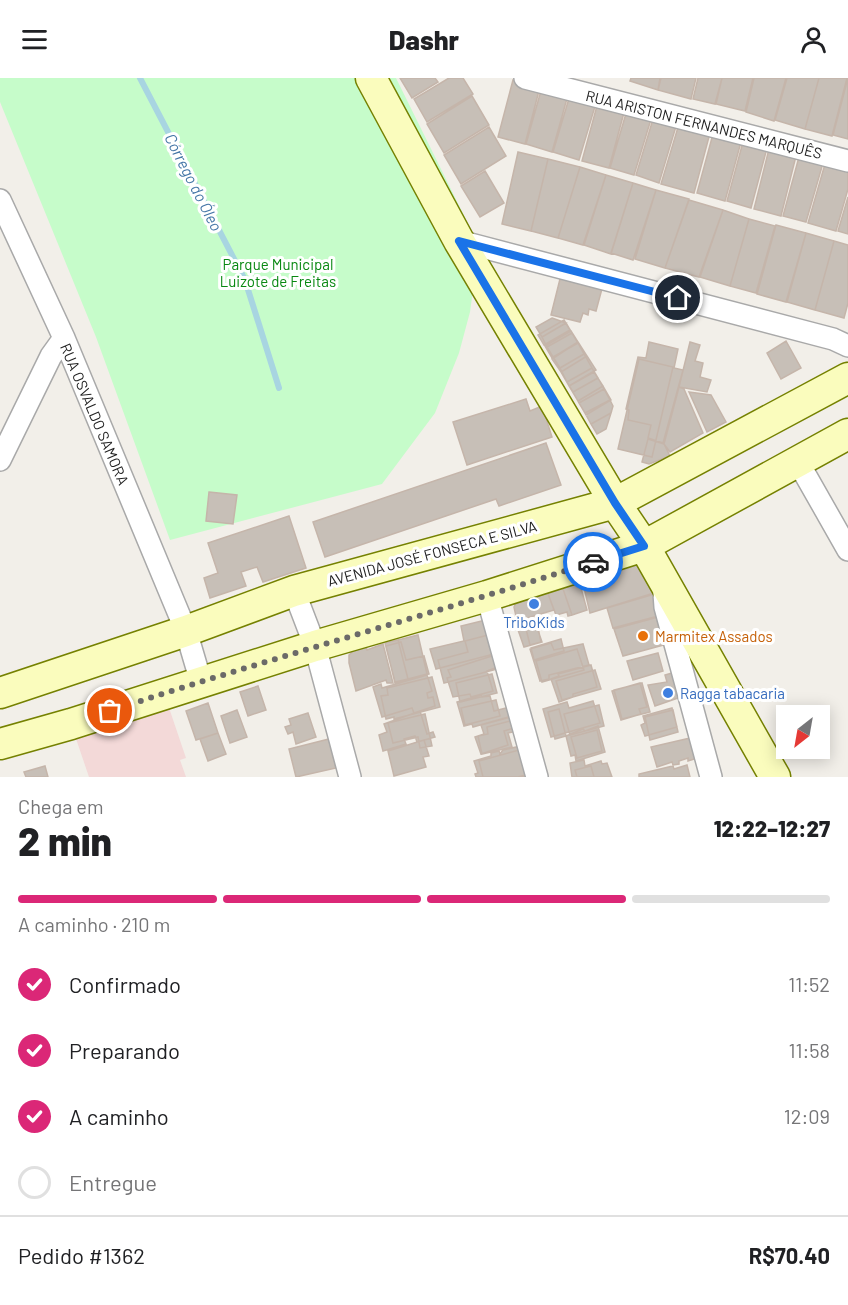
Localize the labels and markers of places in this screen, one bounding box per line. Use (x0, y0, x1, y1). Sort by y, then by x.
pin (652, 272, 703, 323)
marker: TriboKids (527, 597, 541, 611)
place label: TriboKids (503, 613, 565, 631)
place label: Marmitex Assados (655, 627, 773, 645)
marker: Marmitex Assados (636, 629, 650, 643)
place label: Ragga tabacaria (680, 684, 785, 702)
pin (84, 685, 135, 736)
marker: Ragga tabacaria (661, 686, 675, 700)

